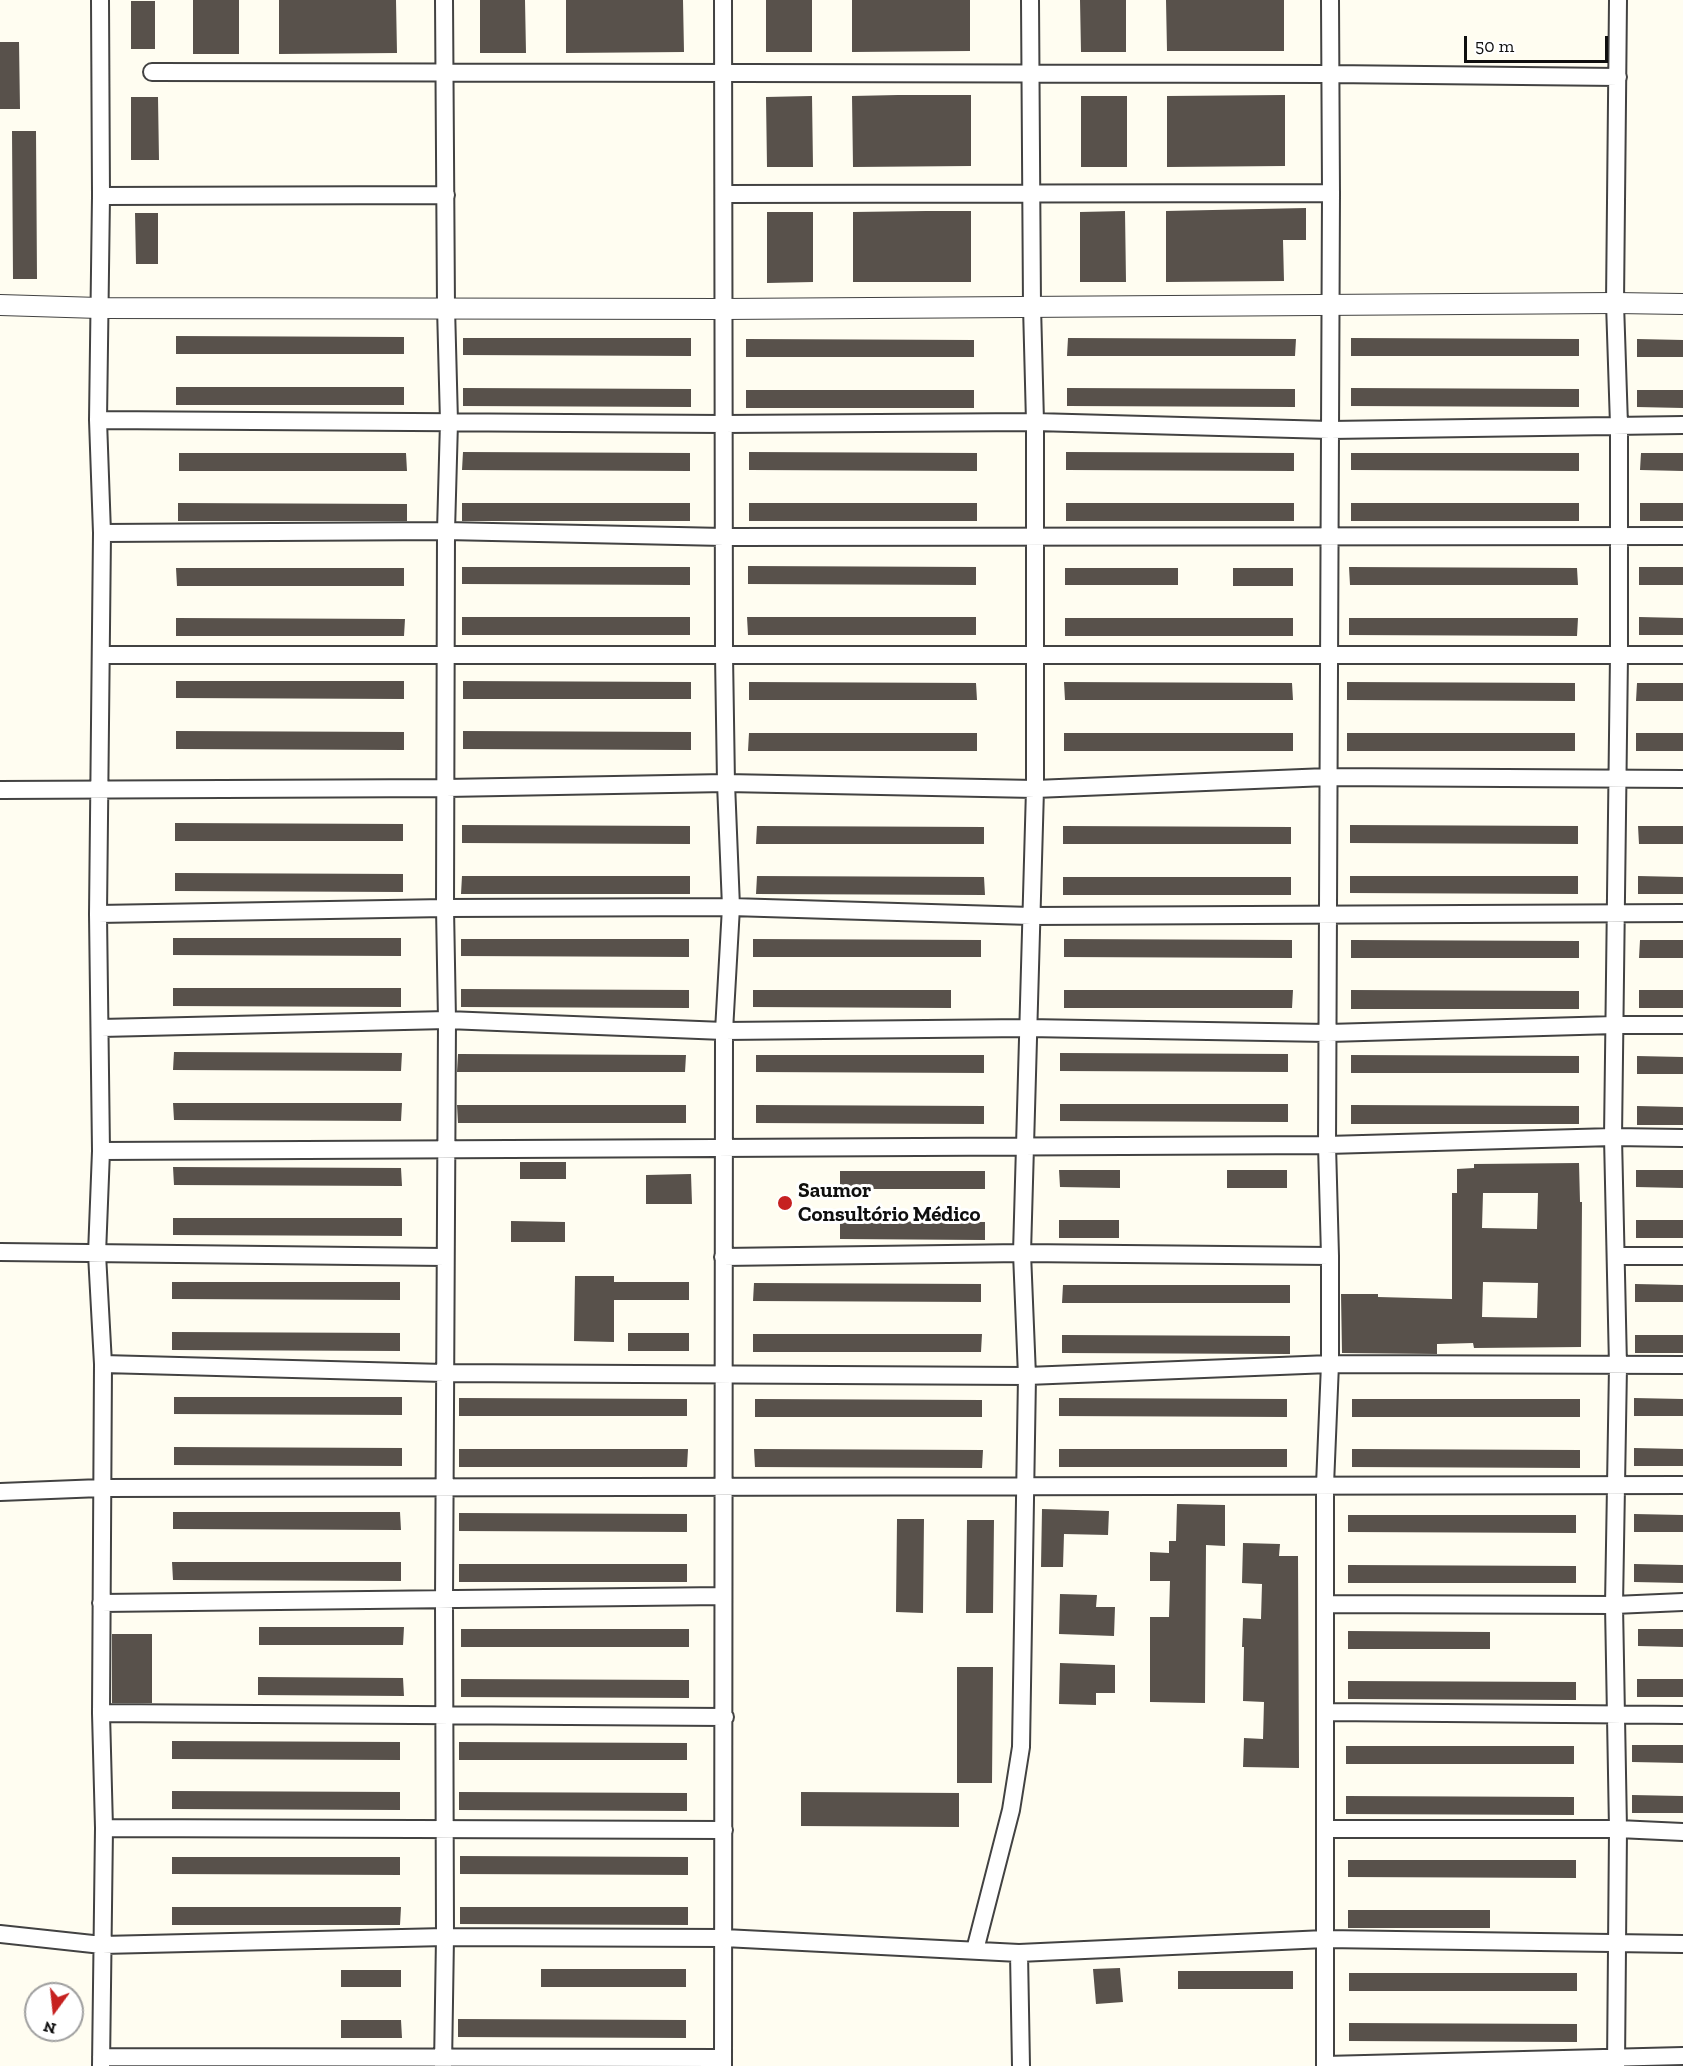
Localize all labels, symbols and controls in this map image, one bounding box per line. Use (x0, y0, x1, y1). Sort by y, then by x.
scale bar (1467, 24, 1611, 62)
text: 50 m (1475, 35, 1514, 57)
place label: Saumor Consultório Médico (798, 1178, 980, 1228)
marker: Saumor Consultório Médico (776, 1194, 794, 1212)
north arrow (24, 1982, 84, 2042)
text: N (41, 2017, 58, 2039)

